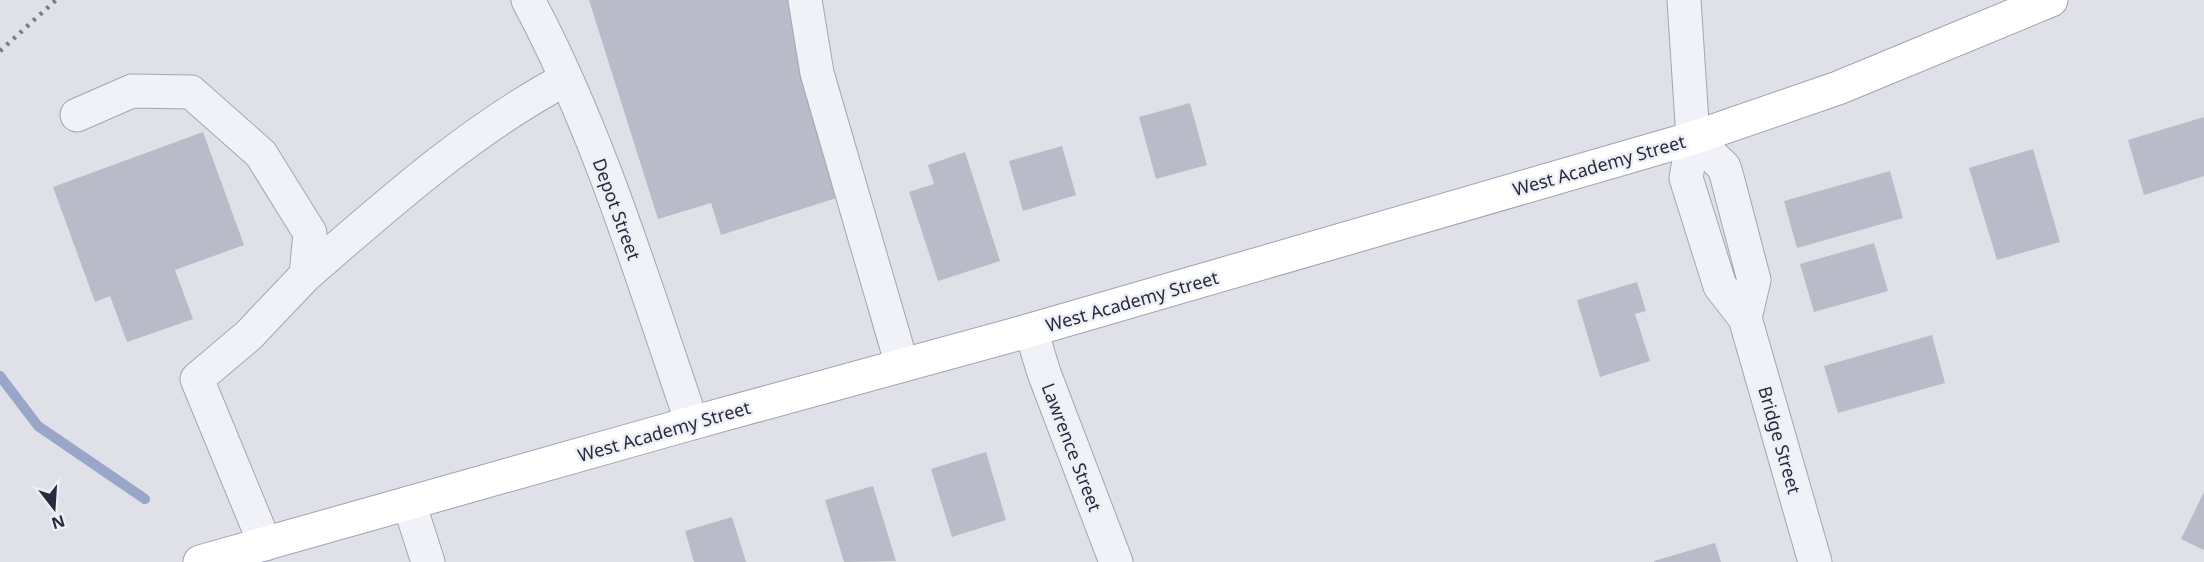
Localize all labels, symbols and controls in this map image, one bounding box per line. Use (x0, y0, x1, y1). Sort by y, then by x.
street label: West Academy Street (1510, 129, 1689, 201)
street label: Depot Street (587, 155, 647, 264)
street label: West Academy Street (1043, 265, 1222, 337)
street label: Lawrence Street (1036, 379, 1108, 515)
street label: Bridge Street (1753, 383, 1807, 497)
street label: West Academy Street (575, 395, 754, 467)
north arrow (24, 478, 84, 538)
text: N (49, 510, 68, 535)

